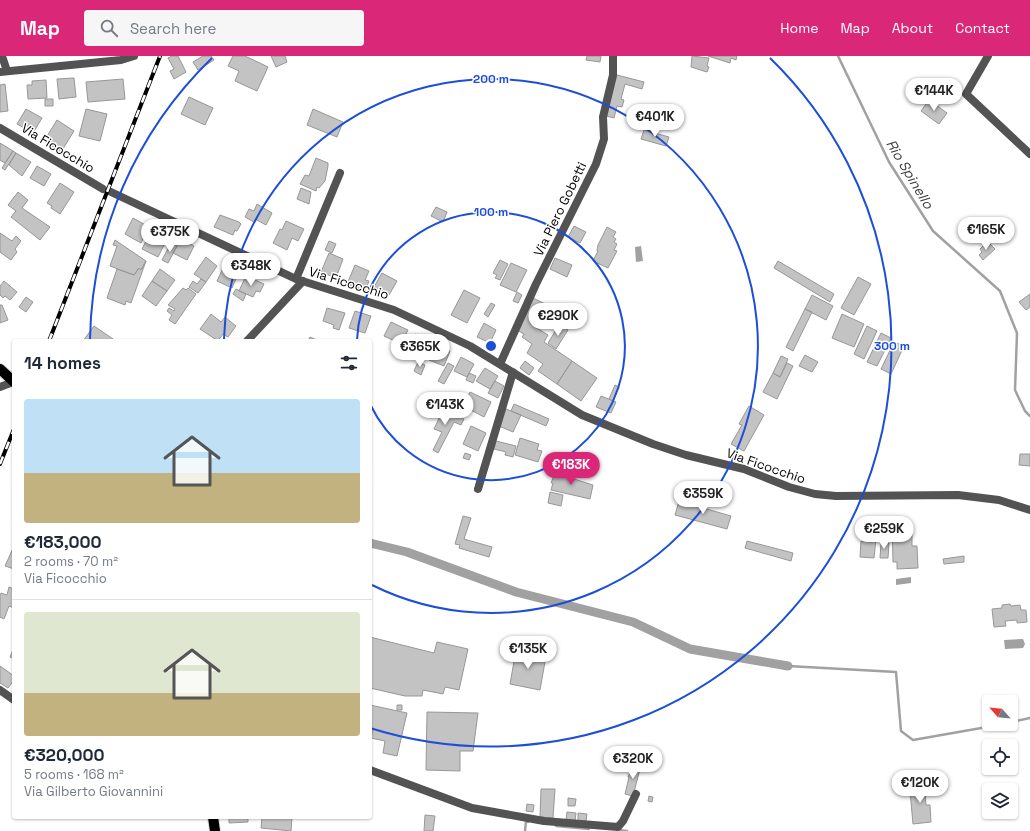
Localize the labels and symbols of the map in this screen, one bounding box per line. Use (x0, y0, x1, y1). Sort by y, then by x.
text: 200 m (473, 71, 509, 87)
pin: €144K (906, 78, 962, 112)
pin: €401K (627, 104, 683, 138)
street label: Via Ficocchio (18, 119, 98, 177)
water label: Rio Spinello (882, 136, 938, 212)
street label: Via Piero Gobetti (530, 159, 590, 259)
text: 100 m (474, 204, 508, 220)
pin: €165K (958, 217, 1014, 251)
pin: €375K (142, 219, 198, 253)
pin: €348K (223, 253, 279, 287)
street label: Via Ficocchio (307, 263, 391, 303)
pin: €290K (530, 303, 586, 337)
pin: €365K (392, 334, 448, 368)
text: 300 m (874, 338, 910, 354)
centre of rings (484, 339, 498, 353)
pin: €143K (417, 392, 473, 426)
street label: Via Ficocchio (724, 444, 808, 488)
pin: €183K (543, 452, 599, 486)
pin: €359K (675, 481, 731, 515)
pin: €259K (856, 516, 912, 550)
pin: €135K (500, 636, 556, 670)
north arrow (982, 695, 1018, 731)
pin: €320K (605, 746, 661, 780)
pin: €120K (892, 770, 948, 804)

